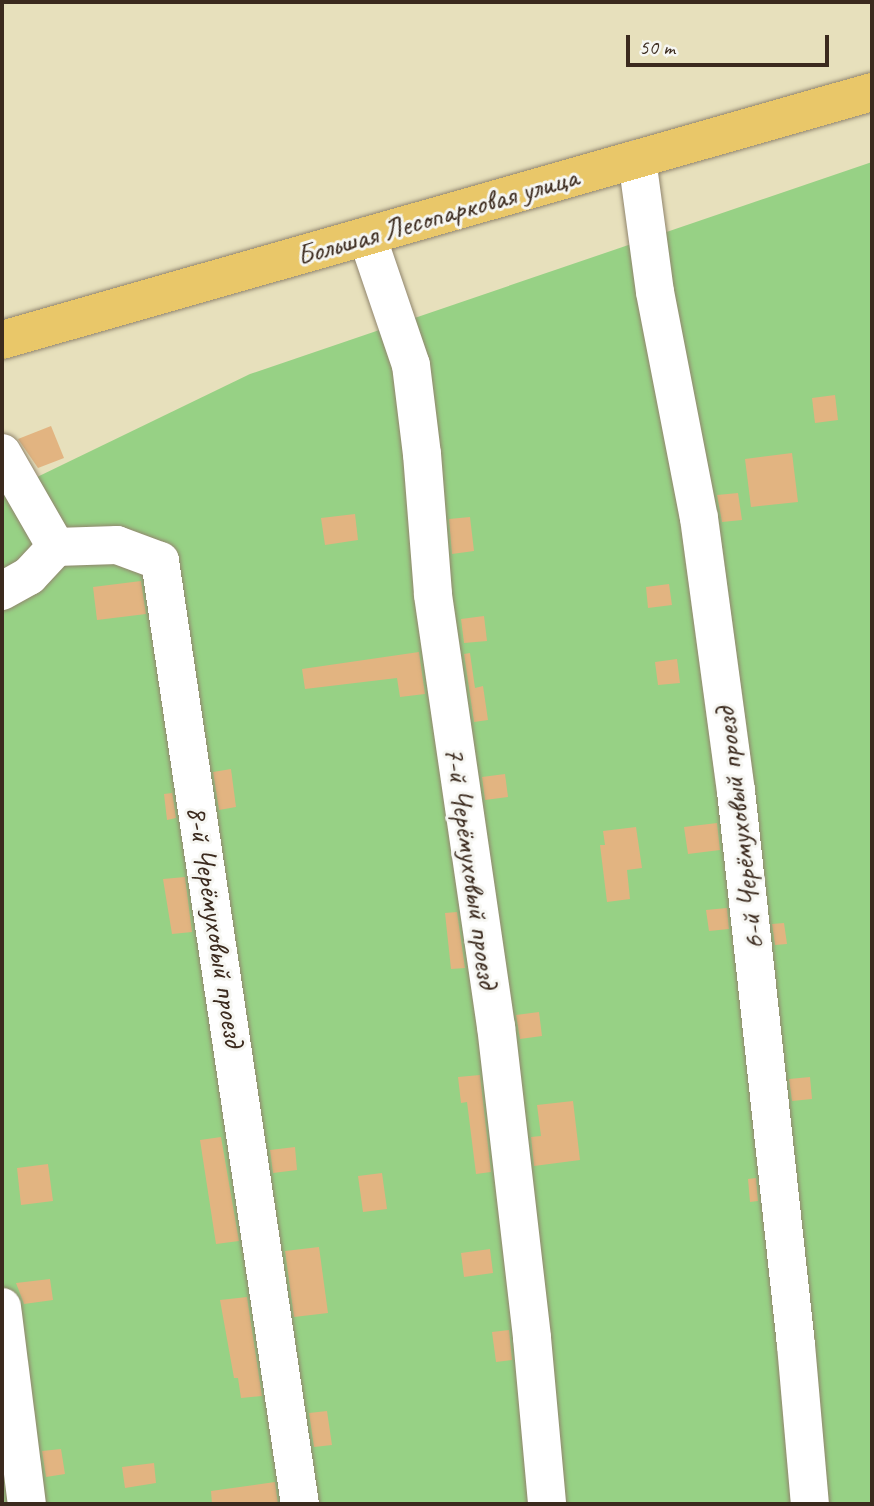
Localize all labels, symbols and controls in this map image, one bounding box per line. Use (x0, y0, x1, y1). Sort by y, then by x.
scale bar (629, 21, 832, 65)
text: 50 m (639, 34, 675, 60)
street label: Большая Лесопарковая улица (292, 159, 582, 273)
street label: 6-й Черёмуховый проезд (706, 706, 772, 952)
street label: 7-й Черёмуховый проезд (437, 744, 507, 990)
street label: 8-й Черёмуховый проезд (179, 803, 253, 1049)

